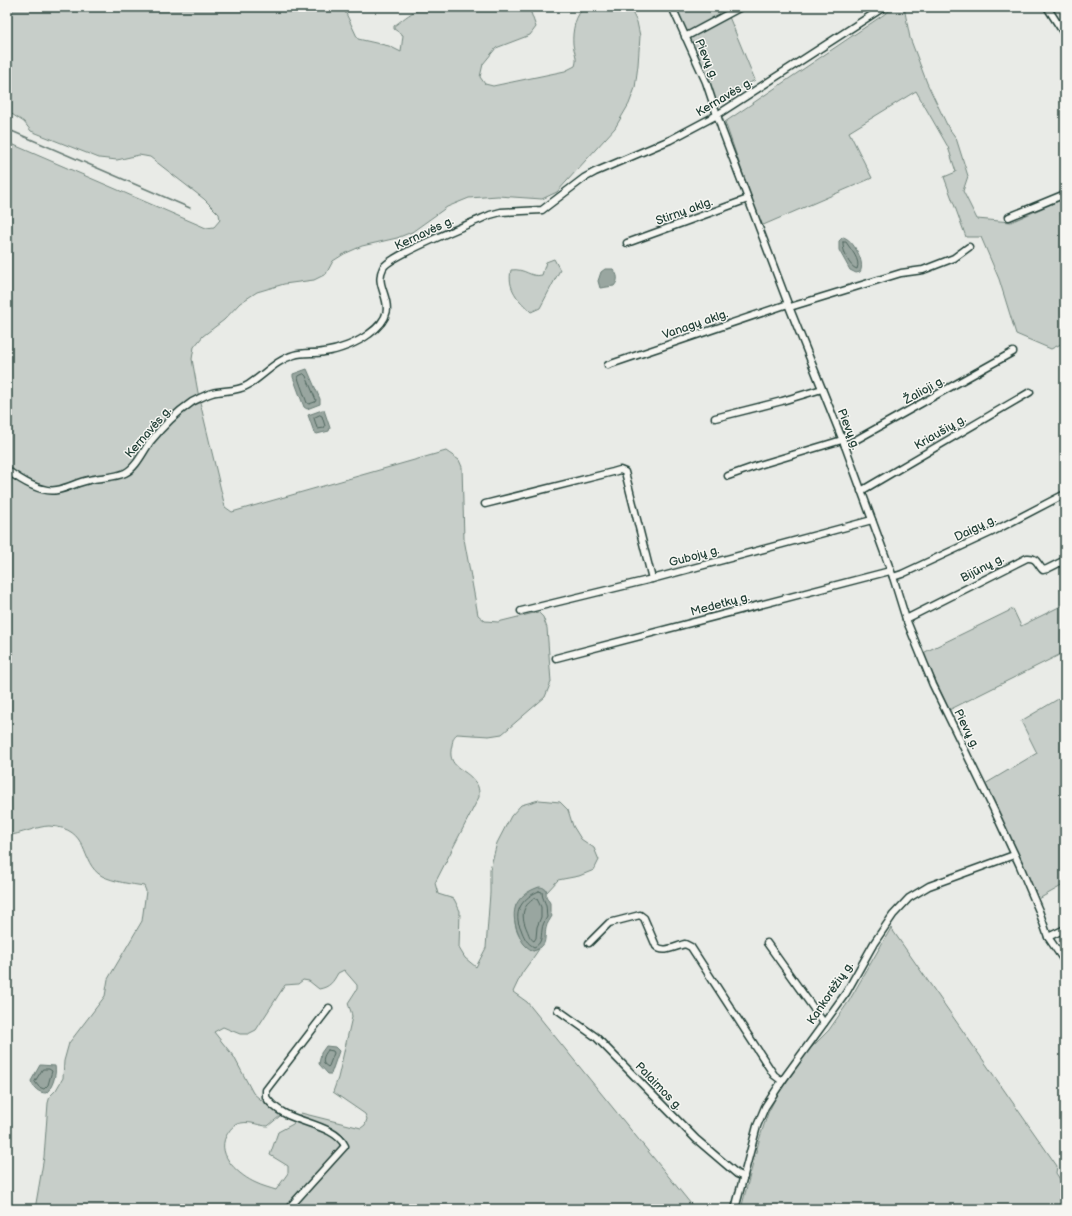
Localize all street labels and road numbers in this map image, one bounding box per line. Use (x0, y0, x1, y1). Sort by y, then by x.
street label: Pievų g. (691, 37, 722, 82)
street label: Kernavės g. (693, 75, 755, 120)
street label: Stirnų aklg. (654, 194, 715, 229)
street label: Kernavės g. (392, 213, 456, 254)
street label: Vanagų aklg. (660, 306, 730, 343)
street label: Žalioji g. (900, 372, 947, 408)
street label: Kernavės g. (122, 404, 175, 461)
street label: Pievų g. (834, 407, 863, 452)
street label: Kriaušių g. (912, 412, 969, 453)
street label: Daigų g. (952, 512, 999, 545)
street label: Gubojų g. (667, 543, 721, 570)
street label: Bijūnų g. (958, 551, 1007, 586)
street label: Medetkų g. (689, 589, 751, 620)
street label: Pievų g. (950, 707, 983, 752)
street label: Kankorėžių g. (804, 959, 857, 1028)
street label: Palaimos g. (632, 1059, 685, 1114)

